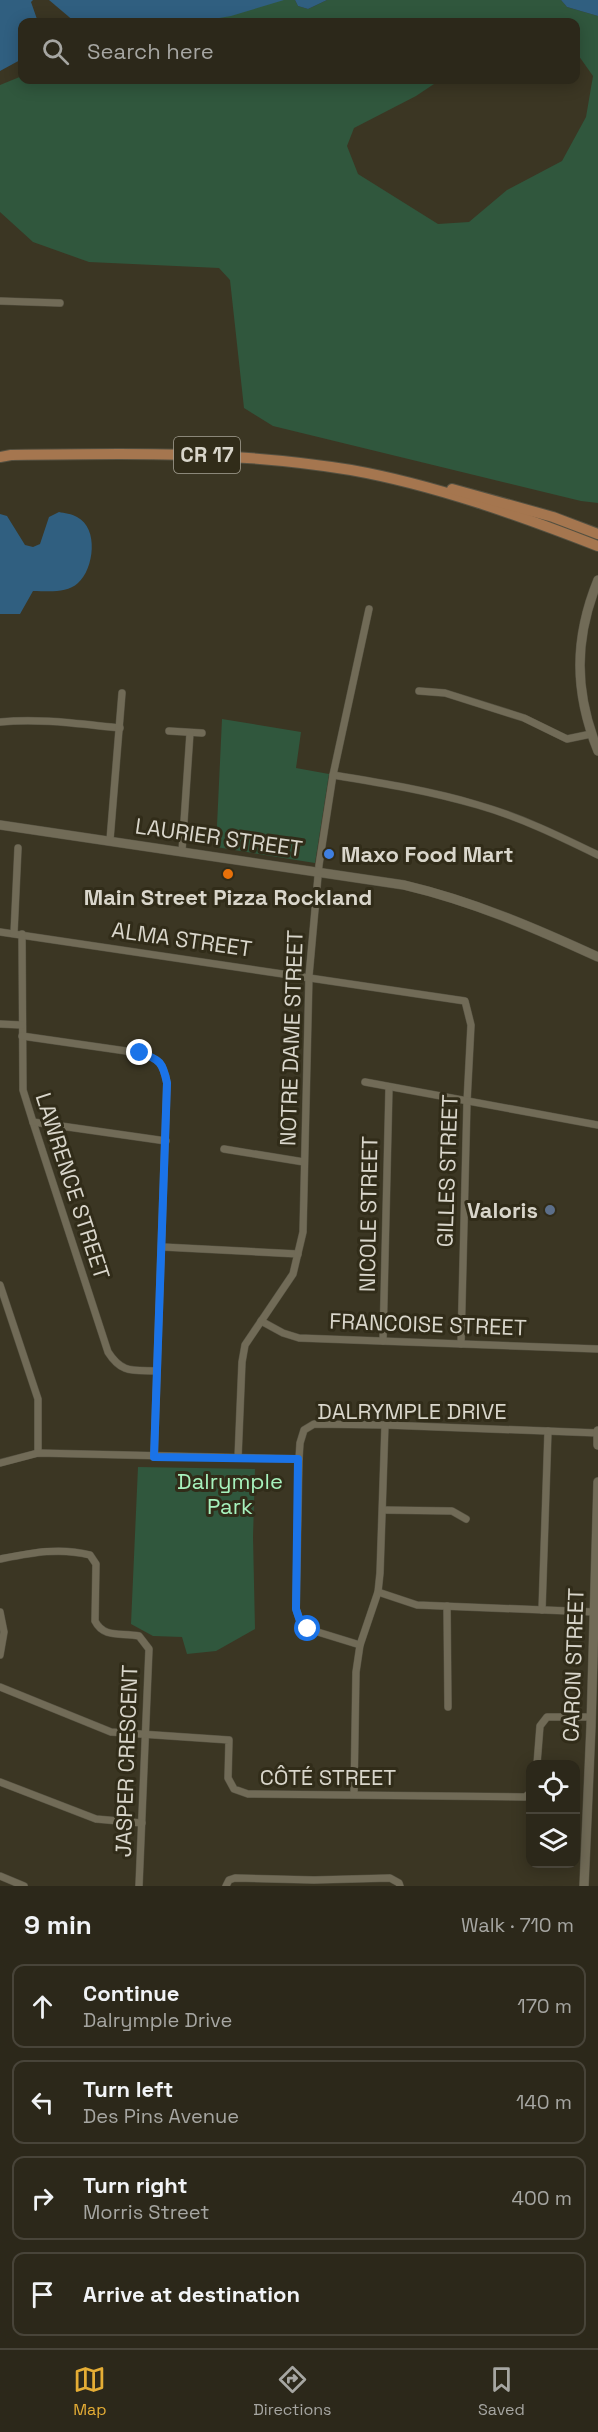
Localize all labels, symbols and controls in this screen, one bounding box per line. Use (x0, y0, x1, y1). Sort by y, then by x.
search box (18, 18, 580, 84)
icon: search (39, 35, 72, 68)
text: Search here (87, 37, 214, 65)
road number: CR 17 (174, 437, 240, 473)
street label: LAURIER STREET (133, 811, 305, 863)
place label: Maxo Food Mart (341, 840, 514, 868)
marker: Maxo Food Mart (322, 847, 336, 861)
marker: Main Street Pizza Rockland (221, 867, 235, 881)
place label: Main Street Pizza Rockland (84, 883, 372, 911)
street label: ALMA STREET (110, 915, 254, 963)
street label: NOTRE DAME STREET (273, 929, 309, 1147)
route end (126, 1039, 152, 1065)
street label: LAWRENCE STREET (30, 1089, 116, 1283)
street label: GILLES STREET (430, 1094, 464, 1248)
street label: NICOLE STREET (353, 1136, 383, 1292)
place label: Valoris (467, 1196, 538, 1224)
marker: Valoris (543, 1203, 557, 1217)
street label: FRANCOISE STREET (329, 1307, 527, 1341)
street label: DALRYMPLE DRIVE (317, 1397, 507, 1425)
park label: Dalrymple Park (177, 1467, 283, 1520)
street label: CARON STREET (556, 1587, 590, 1742)
route start (294, 1615, 320, 1641)
street label: JASPER CRESCENT (109, 1664, 143, 1858)
map controls (526, 1760, 580, 1868)
button: locate (526, 1760, 580, 1814)
street label: CÔTÉ STREET (260, 1763, 396, 1791)
button: layers (526, 1814, 580, 1868)
text: 9 min (24, 1908, 92, 1942)
text: Walk · 710 m (461, 1912, 574, 1938)
text: Continue (83, 1979, 179, 2007)
icon: ahead (26, 1990, 59, 2023)
text: 170 m (517, 1993, 572, 2019)
text: Dalrymple Drive (83, 2007, 232, 2033)
text: Turn left (83, 2075, 173, 2103)
icon: left (26, 2086, 59, 2119)
text: 140 m (516, 2089, 572, 2115)
text: Des Pins Avenue (83, 2103, 239, 2129)
text: Turn right (83, 2171, 188, 2199)
icon: right (26, 2182, 59, 2215)
text: 400 m (512, 2185, 572, 2211)
text: Morris Street (83, 2199, 209, 2225)
icon: arrive (26, 2278, 59, 2311)
text: Arrive at destination (83, 2280, 300, 2308)
tab: Map (73, 2363, 107, 2420)
tab: Directions (253, 2363, 332, 2420)
tab: Saved (478, 2363, 525, 2420)

